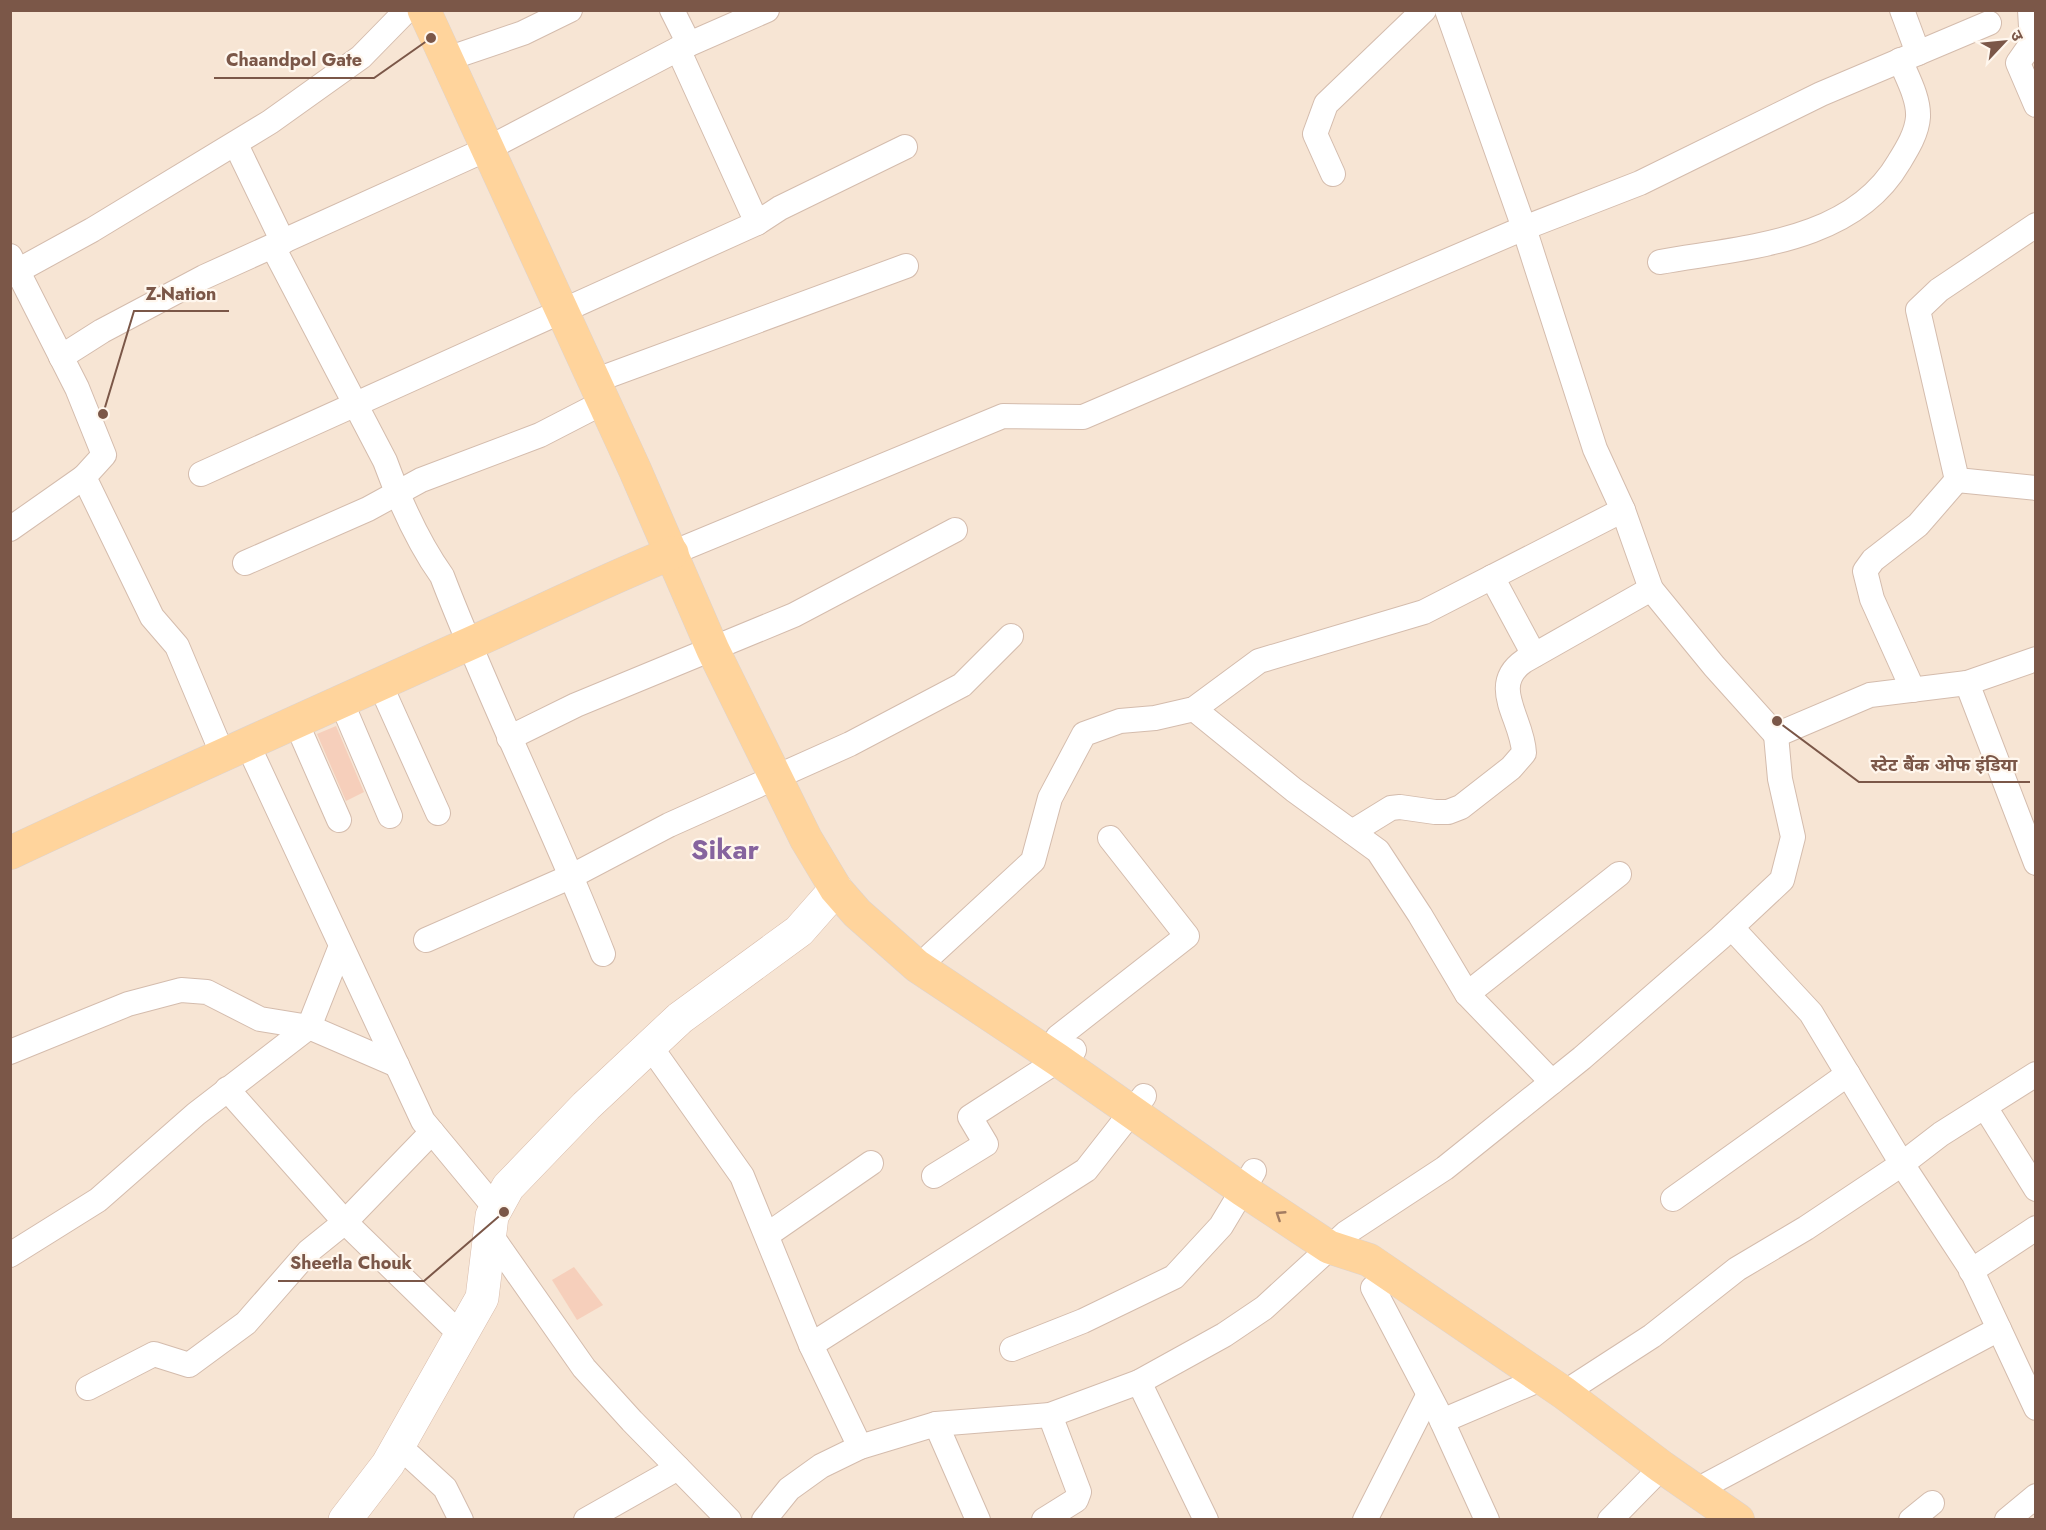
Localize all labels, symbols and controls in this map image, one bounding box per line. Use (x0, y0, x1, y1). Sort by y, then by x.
north arrow (1974, 12, 2034, 72)
text: उ (2005, 26, 2030, 45)
callout: Chaandpol Gate (214, 42, 374, 78)
text: Chaandpol Gate (226, 47, 362, 73)
callout: Z-Nation (134, 275, 229, 311)
text: Z-Nation (146, 281, 216, 307)
callout: स्टेट बेैंक ओफ इंडिया (1859, 746, 2030, 782)
text: स्टेट बेैंक ओफ इंडिया (1871, 752, 2018, 778)
district label: Sikar (691, 829, 759, 870)
one-way arrow (1276, 1210, 1286, 1222)
callout: Sheetla Chouk (278, 1245, 424, 1281)
text: Sheetla Chouk (290, 1250, 413, 1276)

